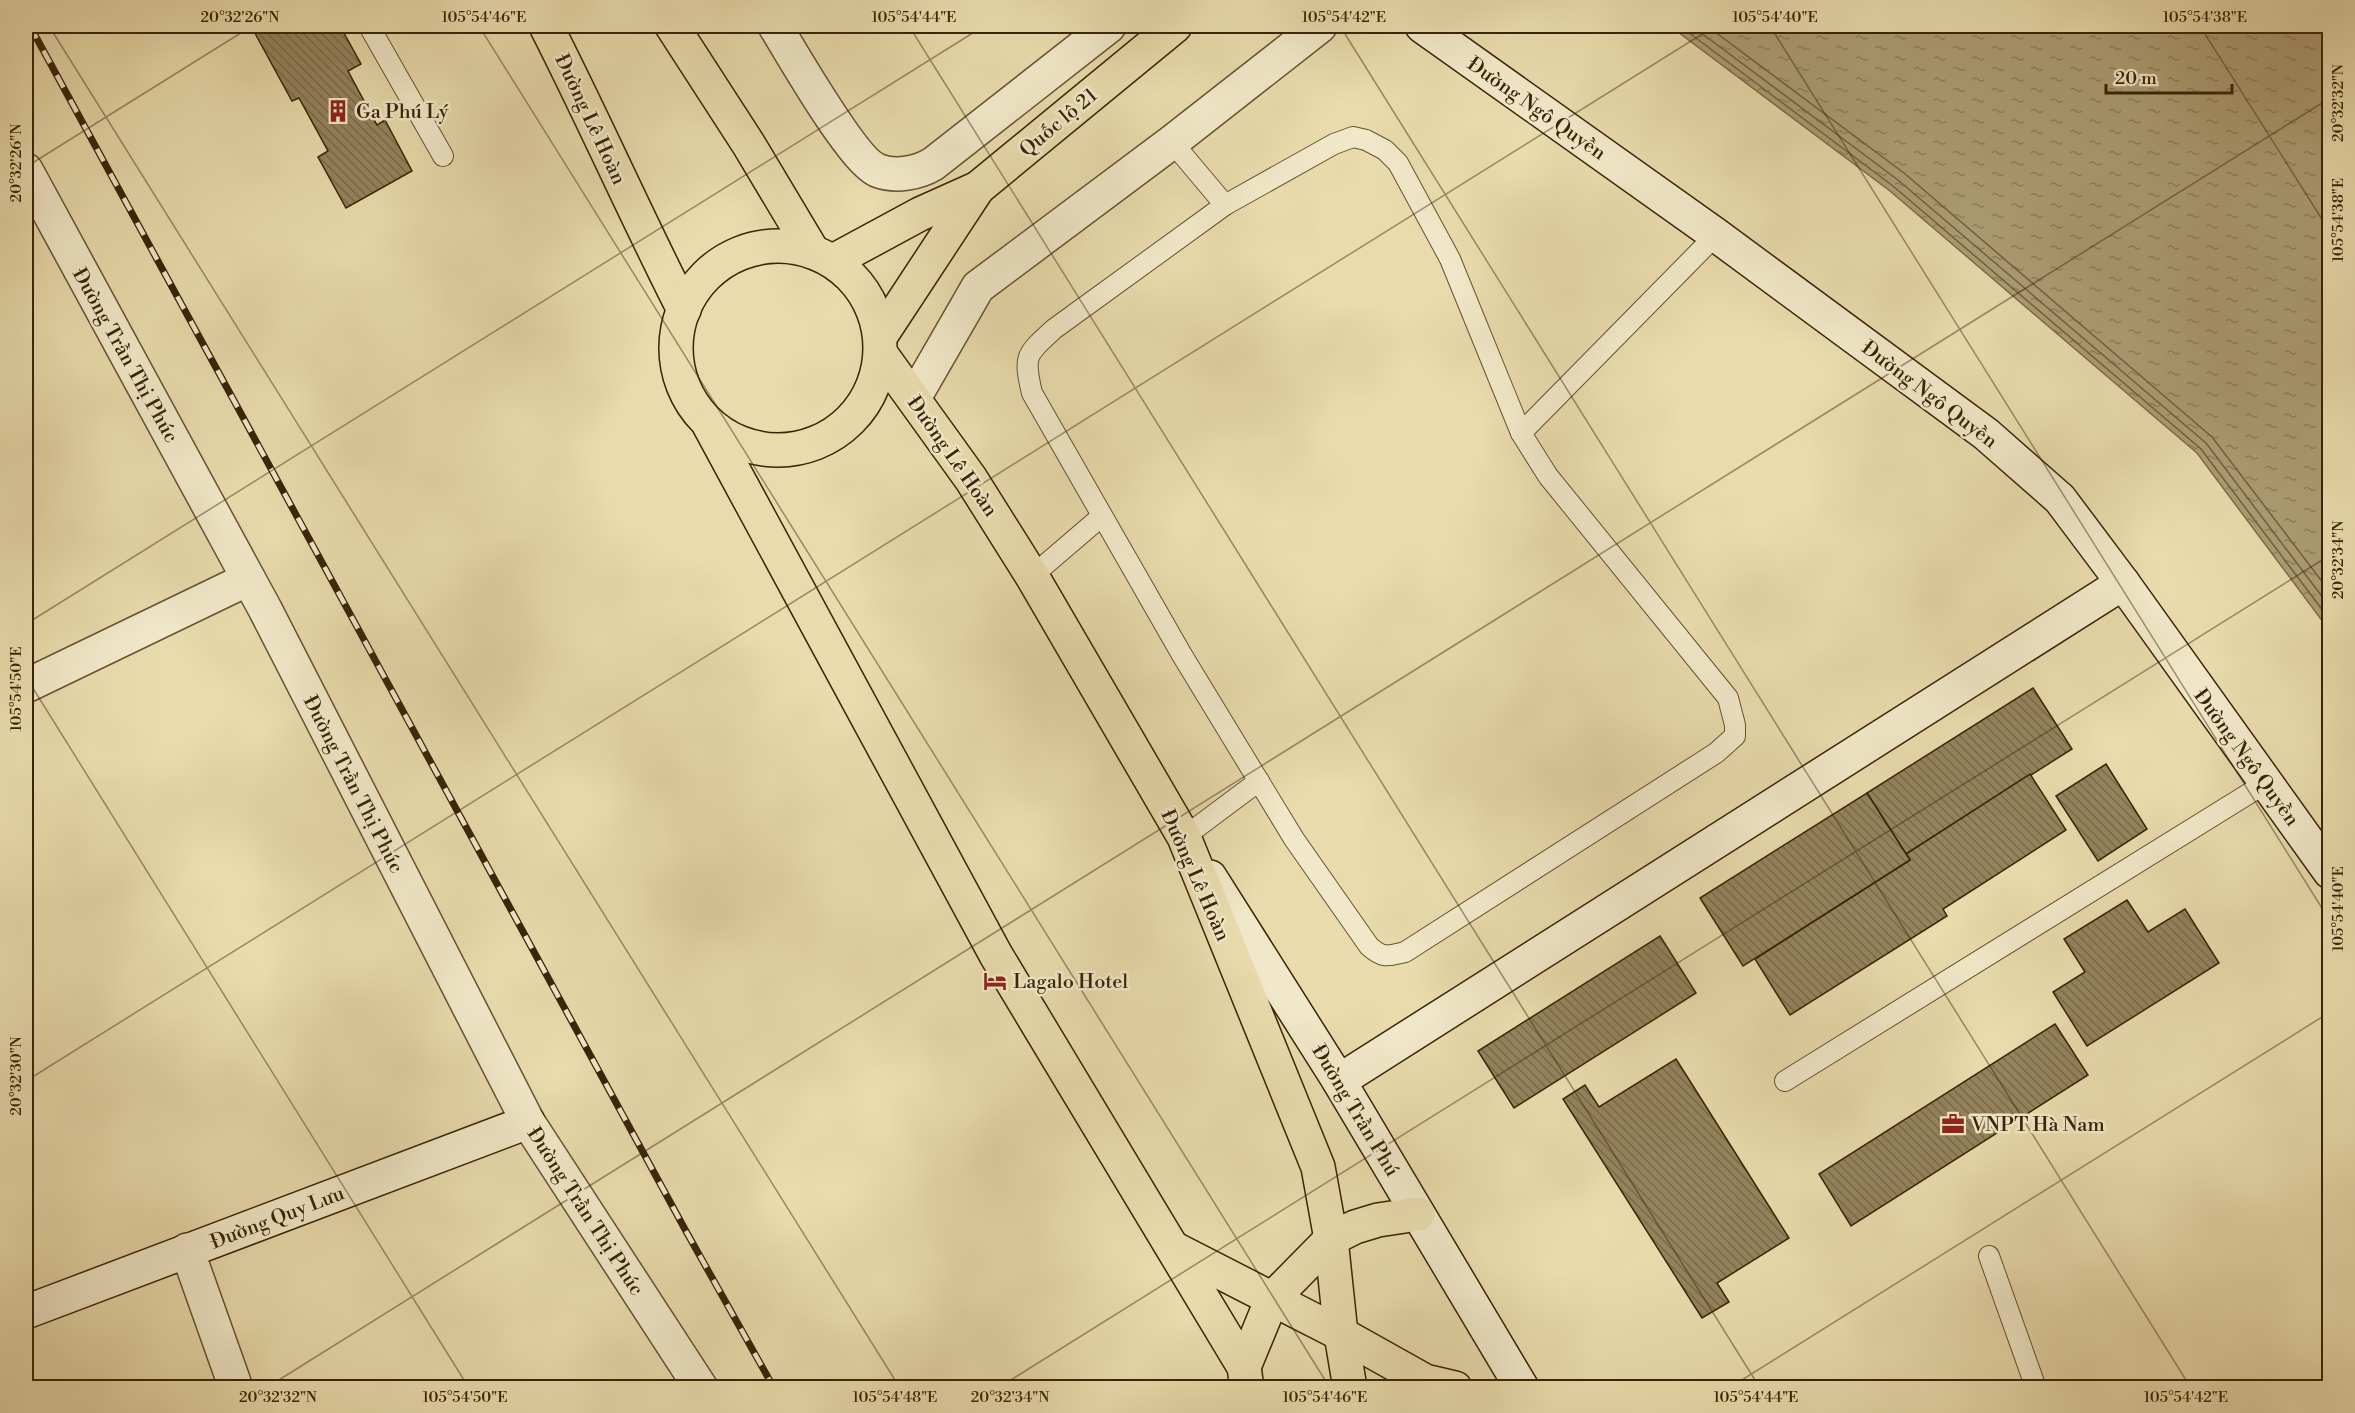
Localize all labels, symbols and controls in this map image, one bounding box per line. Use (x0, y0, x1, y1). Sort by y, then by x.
text: 20°32'26"N (201, 8, 279, 27)
text: 105°54'46"E (442, 8, 526, 27)
text: 105°54'44"E (872, 8, 956, 27)
text: 105°54'42"E (1302, 8, 1386, 27)
text: 105°54'40"E (1732, 8, 1818, 27)
text: 105°54'38"E (2163, 8, 2247, 27)
street label: Đường Lê Hoàn (548, 50, 631, 189)
street label: Đường Ngô Quyền (1462, 52, 1610, 166)
scale bar (2106, 57, 2232, 95)
text: 20°32'32"N (2329, 64, 2348, 142)
text: 20 m (2115, 67, 2157, 90)
street label: Quốc lộ 21 (1015, 83, 1103, 163)
building icon: Ga Phú Lý (325, 98, 351, 124)
place label: Ga Phú Lý (356, 100, 449, 125)
text: 20°32'26"N (7, 124, 26, 202)
text: 105°54'38"E (2329, 178, 2348, 262)
street label: Đường Trần Thị Phúc (66, 264, 183, 447)
street label: Đường Ngô Quyền (1856, 336, 2002, 454)
street label: Đường Lê Hoàn (901, 392, 1003, 522)
text: 20°32'34"N (2329, 521, 2348, 599)
text: 105°54'50"E (7, 647, 26, 732)
street label: Đường Ngô Quyền (2188, 684, 2304, 831)
street label: Đường Trần Thị Phúc (297, 692, 408, 878)
street label: Đường Lê Hoàn (1154, 806, 1235, 945)
text: 105°54'40"E (2329, 866, 2348, 952)
hotel icon: Lagalo Hotel (982, 968, 1008, 994)
place label: Lagalo Hotel (1013, 970, 1128, 995)
text: 20°32'30"N (7, 1036, 26, 1116)
street label: Đường Trần Phú (1305, 1040, 1404, 1182)
office icon: VNPT Hà Nam (1940, 1111, 1966, 1137)
place label: VNPT Hà Nam (1970, 1113, 2105, 1138)
street label: Đường Trần Thị Phúc (521, 1123, 649, 1301)
street label: Đường Quy Lưu (207, 1181, 349, 1255)
text: 20°32'32"N (239, 1388, 317, 1407)
text: 105°54'50"E (423, 1388, 508, 1407)
text: 105°54'48"E (853, 1388, 937, 1407)
text: 20°32'34"N (971, 1388, 1049, 1407)
text: 105°54'46"E (1283, 1388, 1367, 1407)
text: 105°54'44"E (1714, 1388, 1798, 1407)
text: 105°54'42"E (2144, 1388, 2228, 1407)

